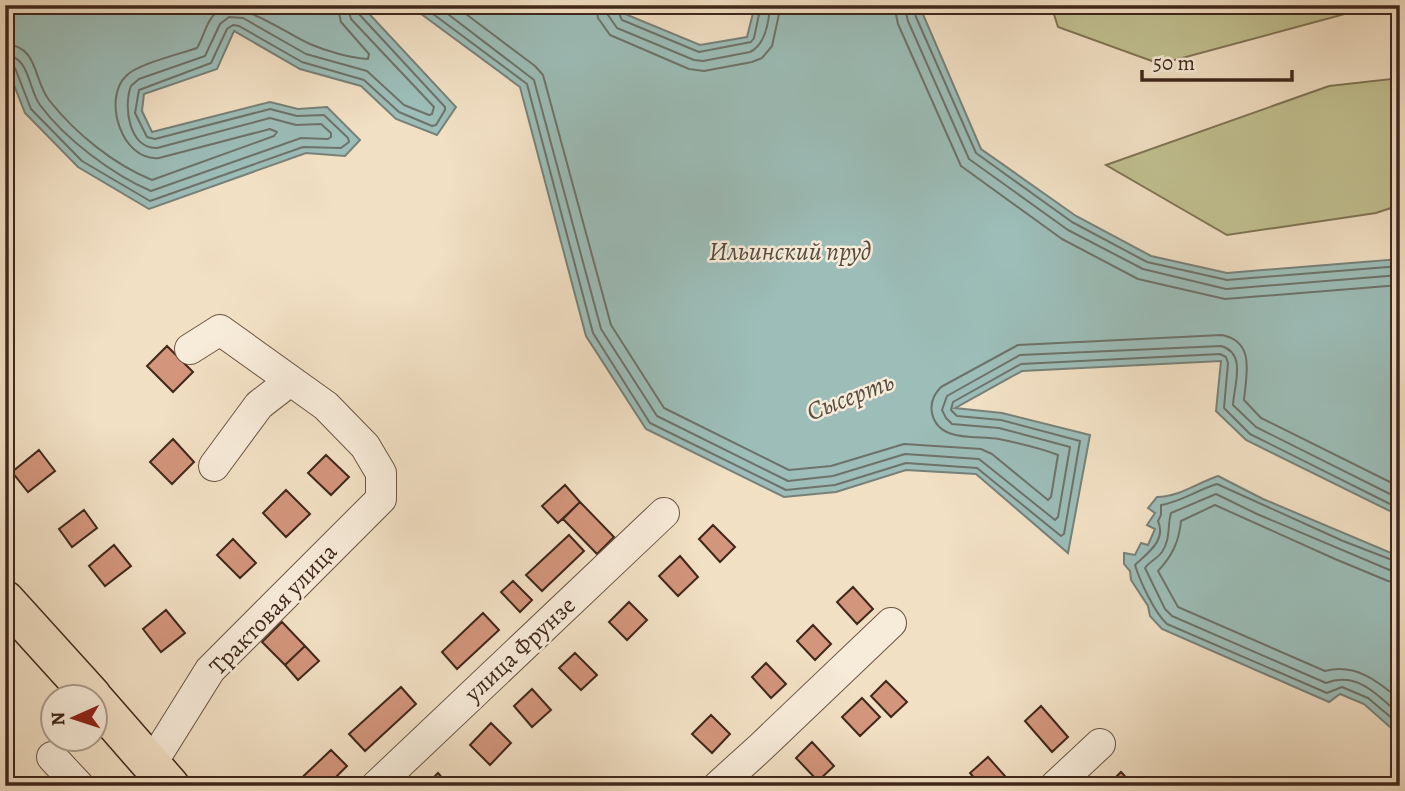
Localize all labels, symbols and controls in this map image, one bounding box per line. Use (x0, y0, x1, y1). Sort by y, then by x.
scale bar (1142, 38, 1293, 82)
text: 50 m (1153, 49, 1195, 77)
water label: Ильинский пруд (709, 234, 871, 269)
water label: Сысерть (801, 364, 899, 429)
street label: Трактовая улица (202, 536, 344, 682)
street label: улица Фрунзе (457, 589, 583, 710)
north arrow (38, 682, 108, 752)
text: N (45, 711, 71, 726)

